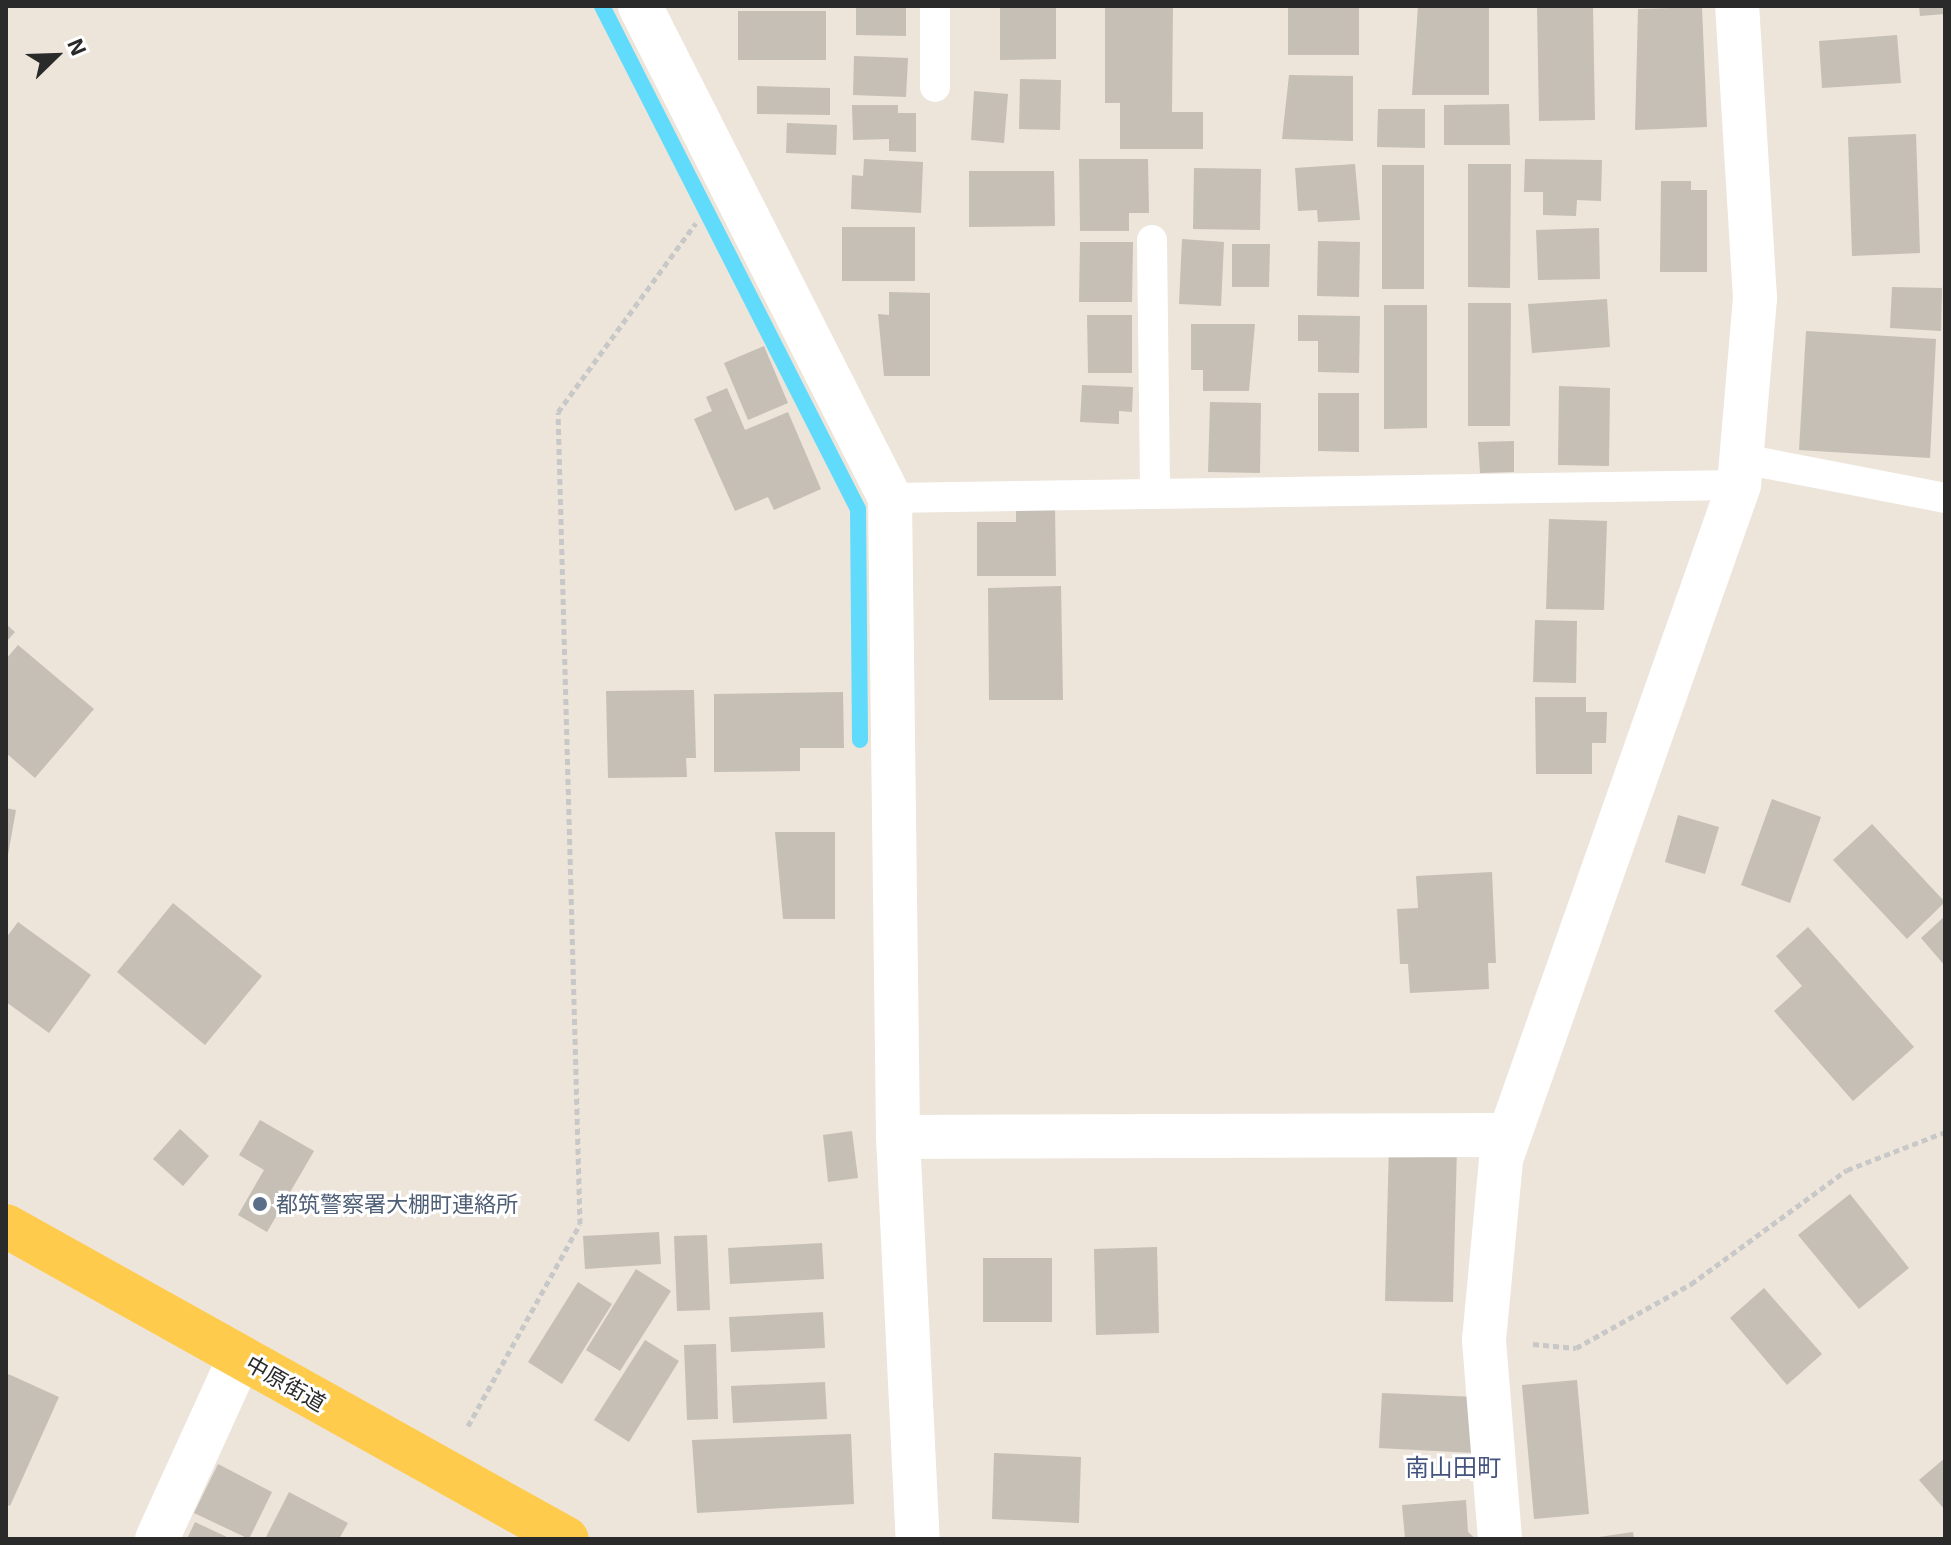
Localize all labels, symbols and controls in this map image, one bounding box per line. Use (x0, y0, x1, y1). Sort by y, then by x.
north arrow (16, 16, 96, 96)
text: N (63, 34, 93, 59)
place label: 都筑警察署大棚町連絡所 (276, 1191, 518, 1217)
marker: 都筑警察署大棚町連絡所 (251, 1195, 269, 1213)
street label: 中原街道 (241, 1350, 331, 1416)
district label: 南山田町 (1405, 1453, 1501, 1481)

